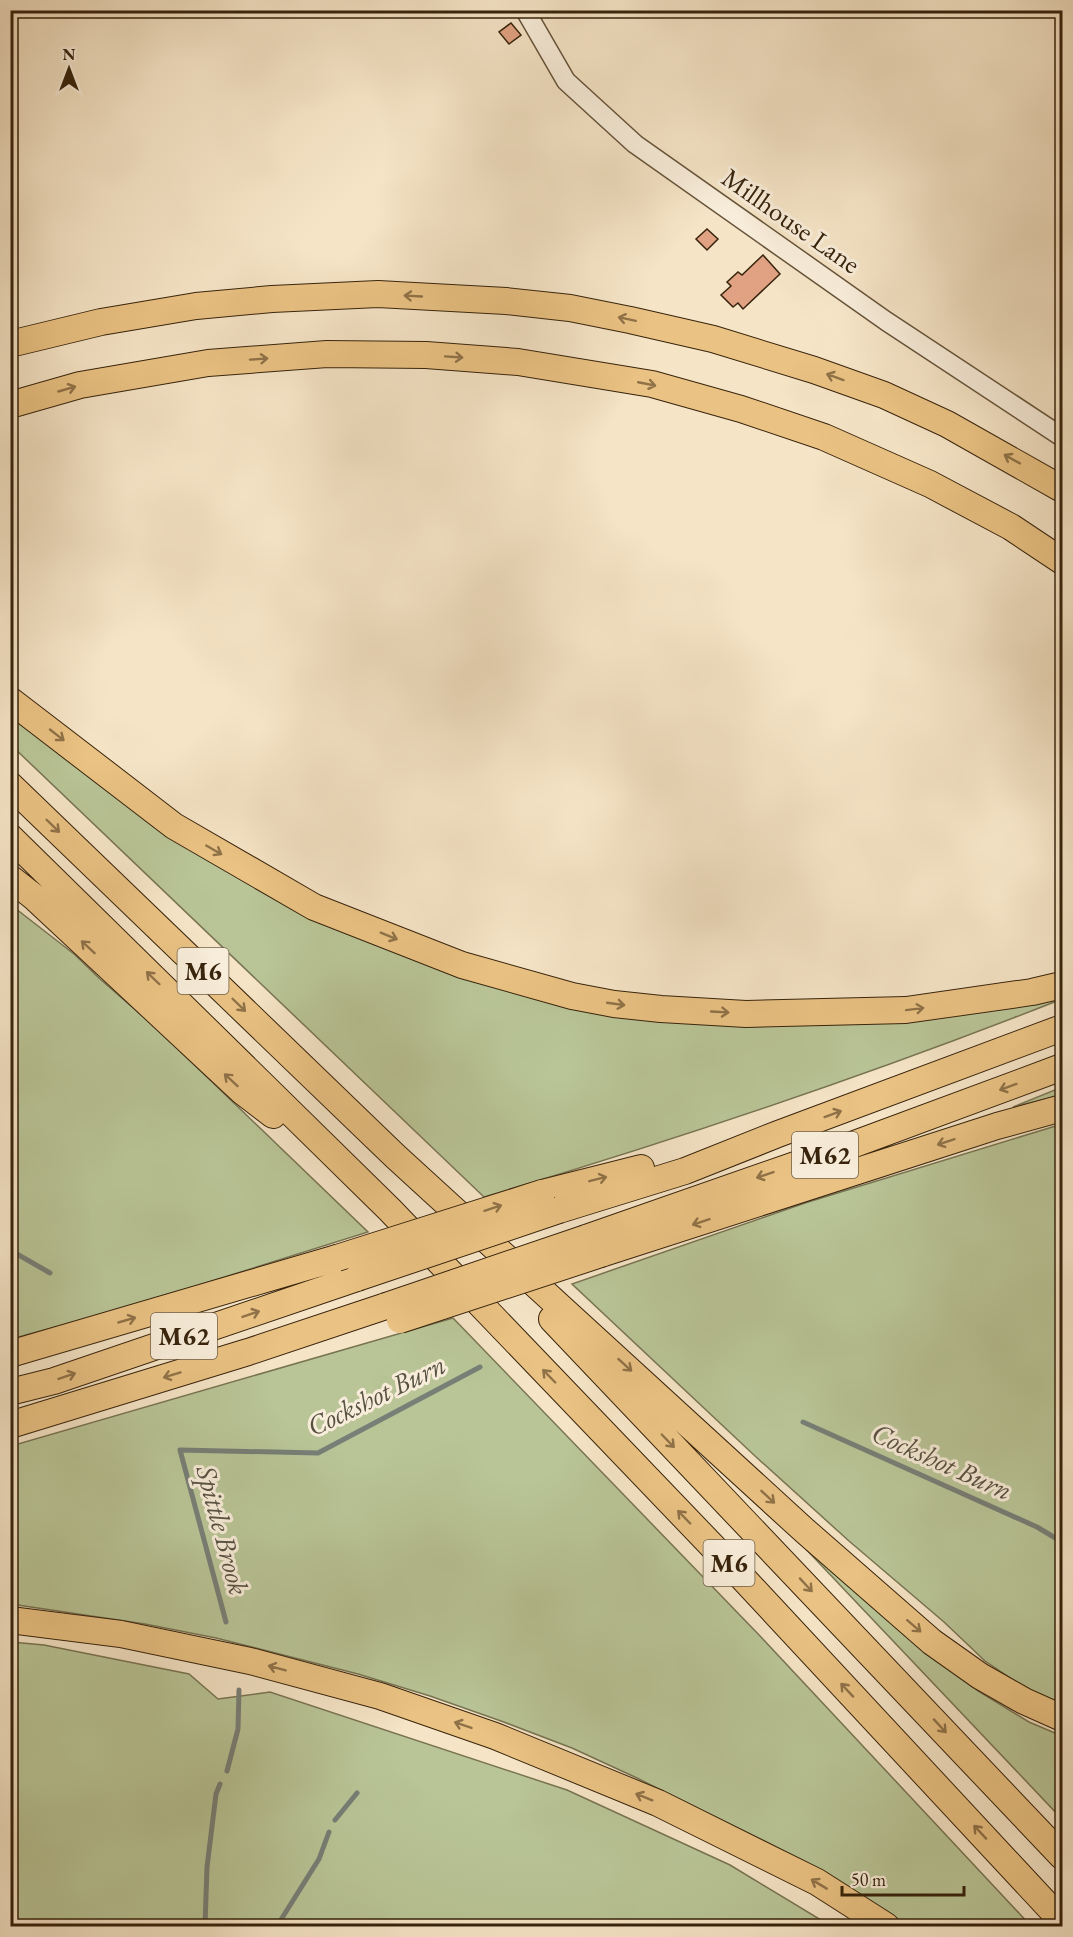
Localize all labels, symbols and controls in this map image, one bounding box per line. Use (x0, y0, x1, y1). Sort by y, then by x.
north arrow (39, 39, 99, 99)
text: N (63, 44, 76, 65)
street label: Millhouse Lane (715, 160, 867, 281)
one-way arrow (404, 290, 424, 301)
one-way arrow (618, 313, 638, 324)
one-way arrow (444, 352, 463, 363)
one-way arrow (249, 353, 269, 364)
one-way arrow (826, 371, 845, 382)
one-way arrow (637, 379, 656, 390)
one-way arrow (57, 383, 76, 394)
one-way arrow (1004, 453, 1021, 465)
one-way arrow (48, 729, 64, 742)
one-way arrow (45, 819, 60, 833)
one-way arrow (205, 844, 222, 856)
one-way arrow (379, 931, 397, 942)
one-way arrow (81, 940, 96, 954)
road number: M6 (178, 948, 228, 994)
one-way arrow (146, 970, 161, 985)
one-way arrow (231, 998, 246, 1012)
one-way arrow (606, 998, 626, 1009)
one-way arrow (904, 1003, 924, 1014)
one-way arrow (709, 1007, 729, 1018)
one-way arrow (223, 1073, 238, 1087)
one-way arrow (999, 1083, 1017, 1094)
one-way arrow (823, 1107, 842, 1118)
road number: M62 (792, 1132, 858, 1178)
one-way arrow (937, 1137, 956, 1148)
one-way arrow (756, 1171, 775, 1182)
one-way arrow (589, 1172, 608, 1184)
one-way arrow (483, 1202, 502, 1213)
one-way arrow (692, 1217, 711, 1228)
one-way arrow (241, 1307, 260, 1318)
road number: M62 (151, 1313, 217, 1359)
one-way arrow (117, 1314, 136, 1325)
water label: Cockshot Burn (301, 1346, 451, 1444)
one-way arrow (617, 1358, 632, 1372)
one-way arrow (542, 1369, 557, 1384)
one-way arrow (57, 1370, 76, 1381)
one-way arrow (163, 1371, 182, 1382)
water label: Cockshot Burn (866, 1414, 1018, 1508)
one-way arrow (661, 1433, 675, 1448)
water label: Spittle Brook (188, 1460, 258, 1599)
one-way arrow (761, 1490, 776, 1504)
one-way arrow (677, 1509, 692, 1524)
road number: M6 (704, 1540, 754, 1586)
one-way arrow (798, 1577, 812, 1592)
one-way arrow (906, 1619, 921, 1633)
one-way arrow (268, 1661, 287, 1673)
one-way arrow (840, 1682, 854, 1697)
one-way arrow (454, 1718, 473, 1729)
one-way arrow (933, 1719, 947, 1734)
one-way arrow (635, 1791, 654, 1802)
one-way arrow (973, 1825, 987, 1840)
scale bar (842, 1859, 964, 1897)
text: 50 m (851, 1868, 886, 1891)
one-way arrow (811, 1877, 828, 1889)

